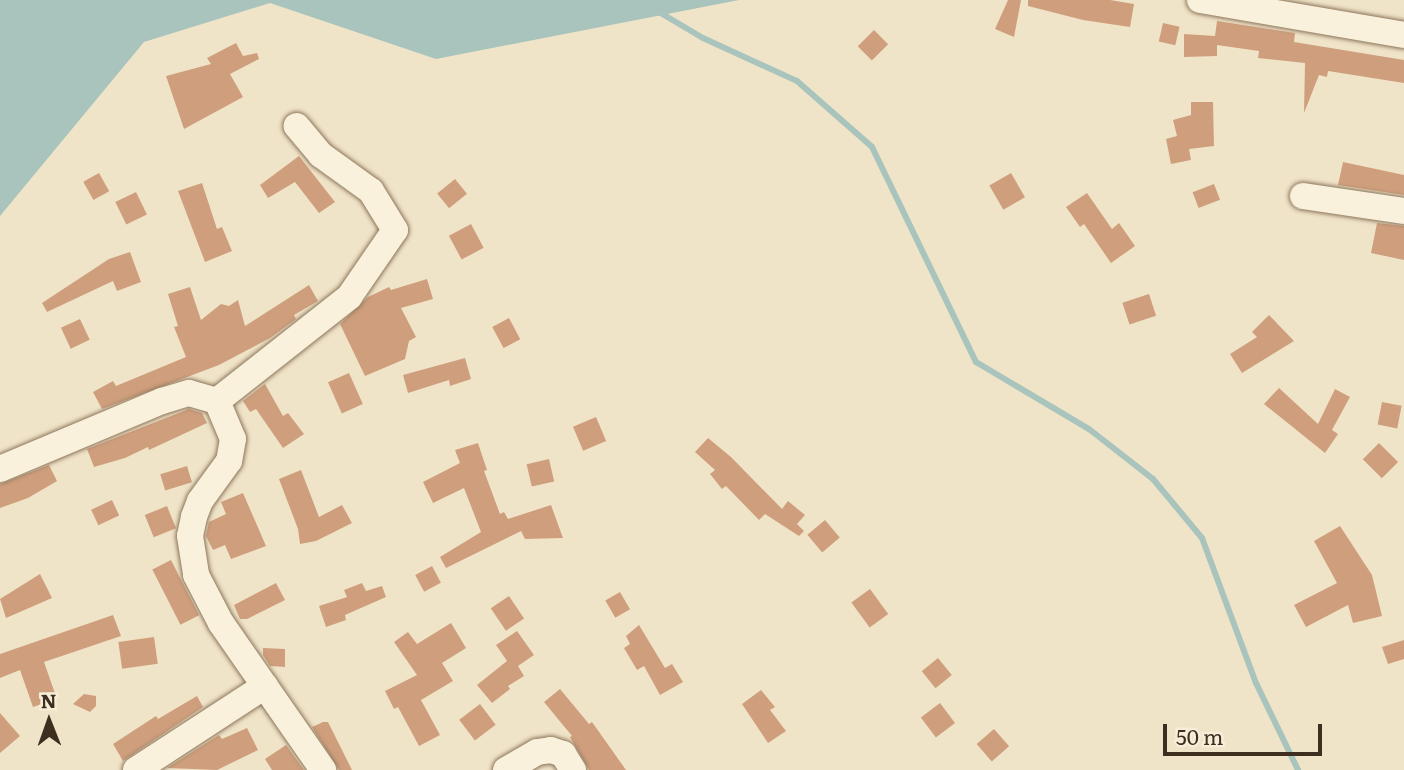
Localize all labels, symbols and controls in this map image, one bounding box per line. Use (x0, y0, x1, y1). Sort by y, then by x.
north arrow (14, 686, 84, 756)
text: N (40, 686, 57, 714)
scale bar (1166, 710, 1325, 754)
text: 50 m (1176, 720, 1223, 751)

